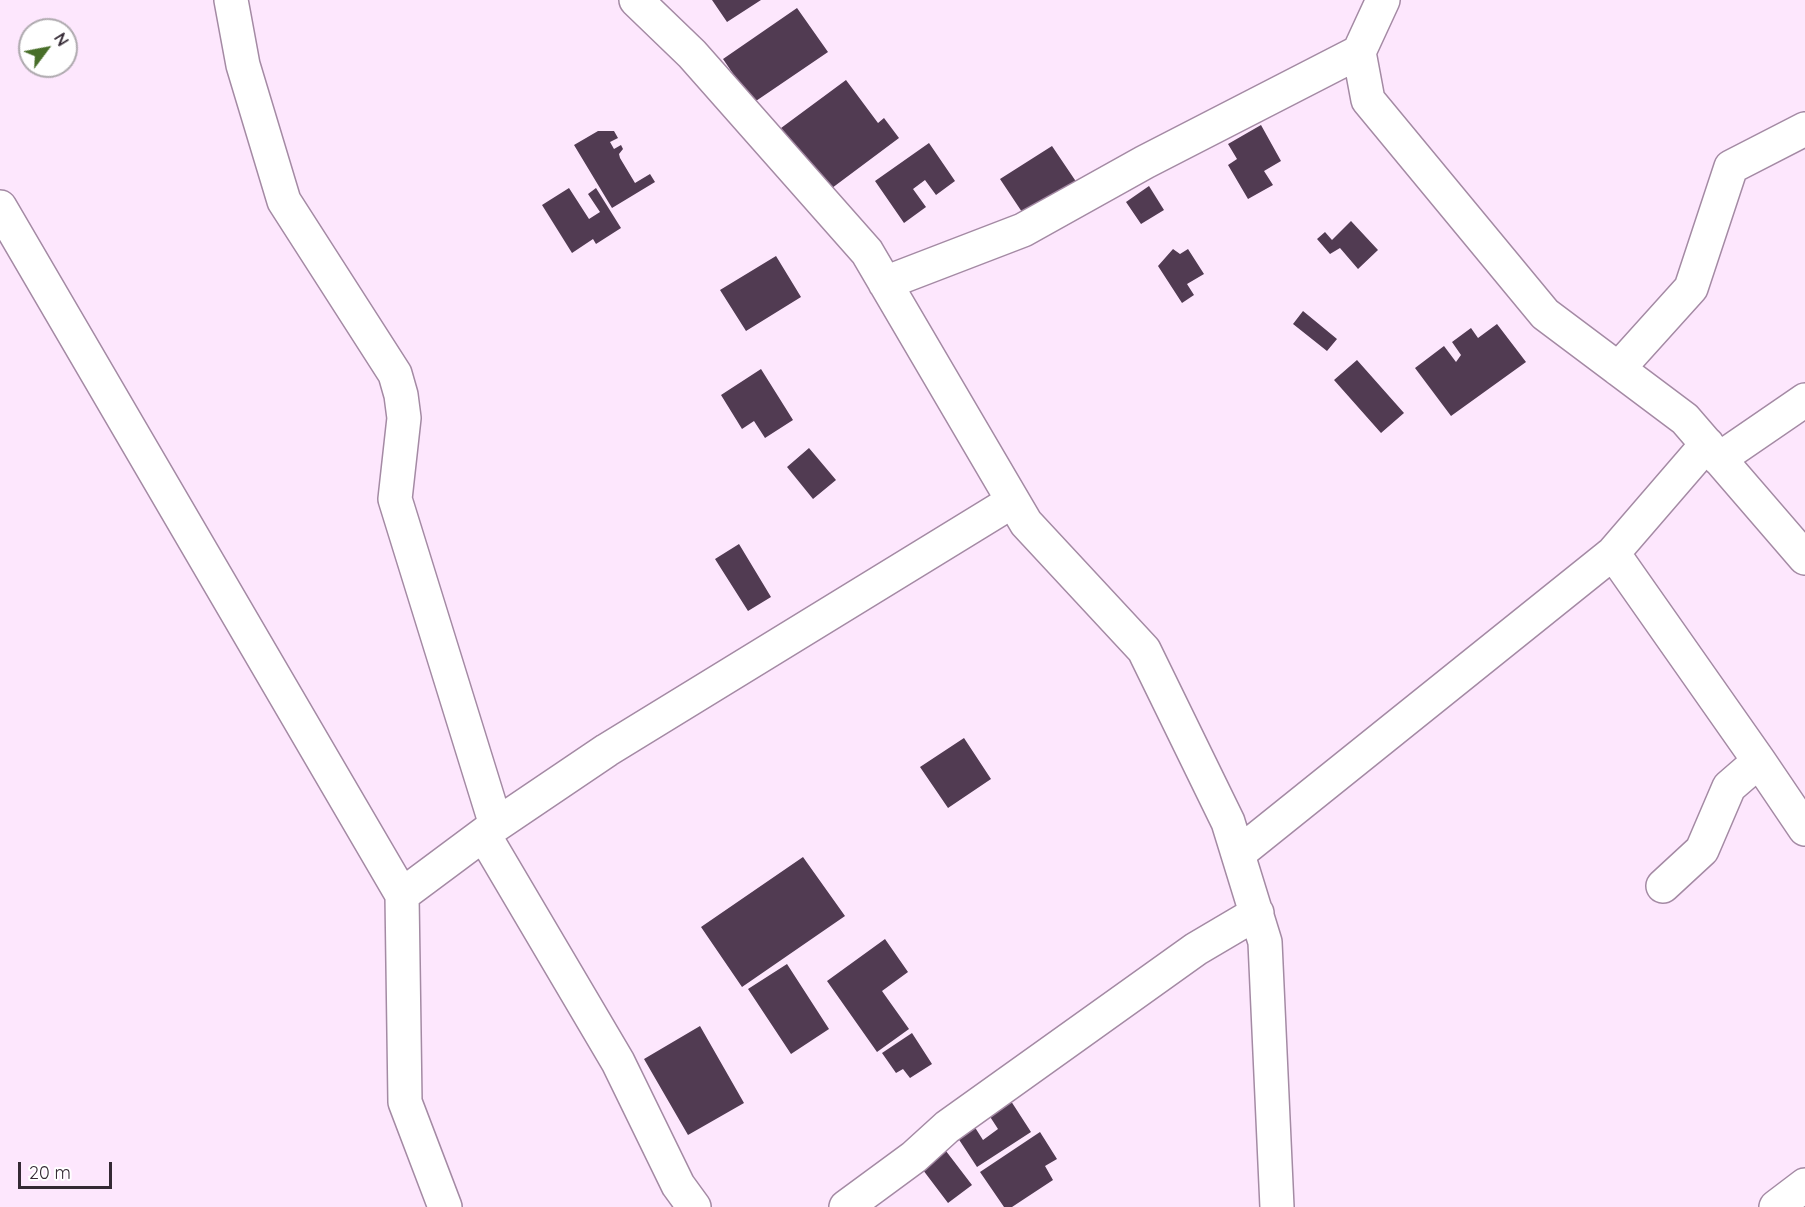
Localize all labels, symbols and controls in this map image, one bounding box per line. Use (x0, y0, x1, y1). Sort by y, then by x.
north arrow (18, 18, 78, 78)
text: N (50, 29, 73, 50)
scale bar (21, 1150, 116, 1188)
text: 20 m (29, 1161, 71, 1184)

